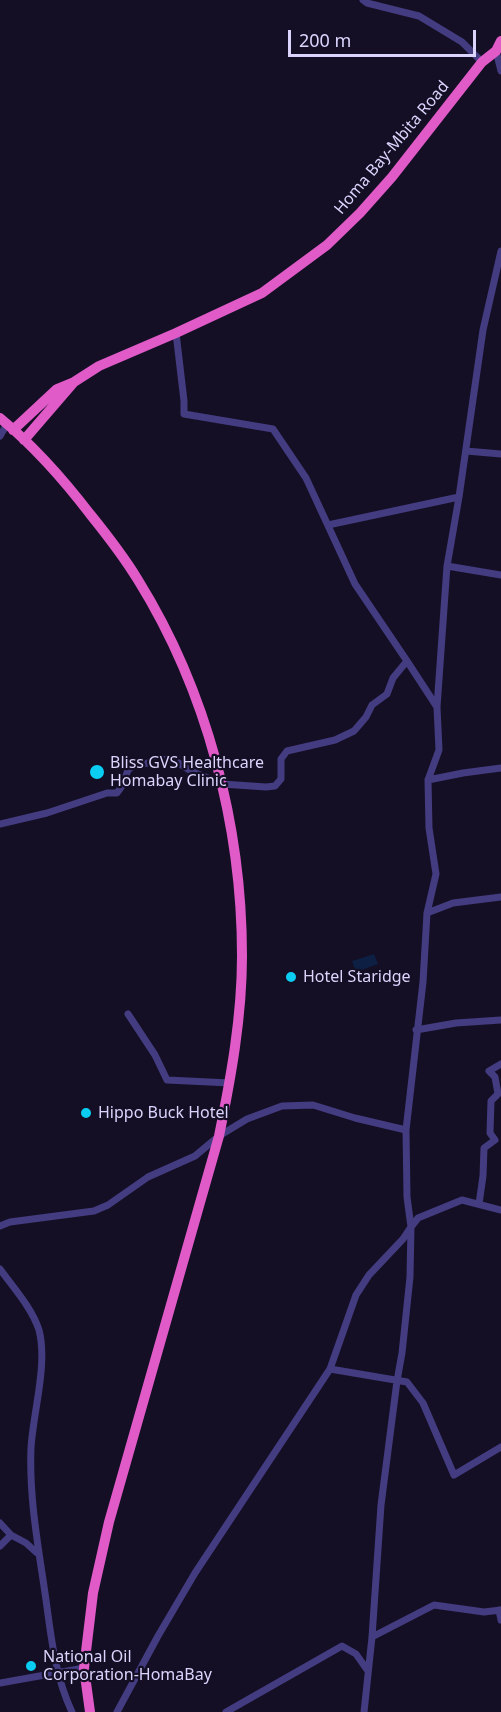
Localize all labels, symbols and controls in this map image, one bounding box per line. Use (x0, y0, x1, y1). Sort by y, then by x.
scale bar (291, 18, 478, 56)
text: 200 m (299, 28, 351, 52)
street label: Homa Bay-Mbita Road (331, 77, 453, 219)
place label: Bliss GVS Healthcare Homabay Clinic (110, 753, 264, 791)
marker: Bliss GVS Healthcare Homabay Clinic (88, 763, 106, 781)
place label: Hotel Staridge (303, 967, 411, 987)
marker: Hotel Staridge (284, 970, 298, 984)
place label: Hippo Buck Hotel (98, 1103, 229, 1123)
marker: Hippo Buck Hotel (79, 1106, 93, 1120)
place label: National Oil Corporation-HomaBay (43, 1647, 212, 1685)
marker: National Oil Corporation-HomaBay (24, 1659, 38, 1673)

